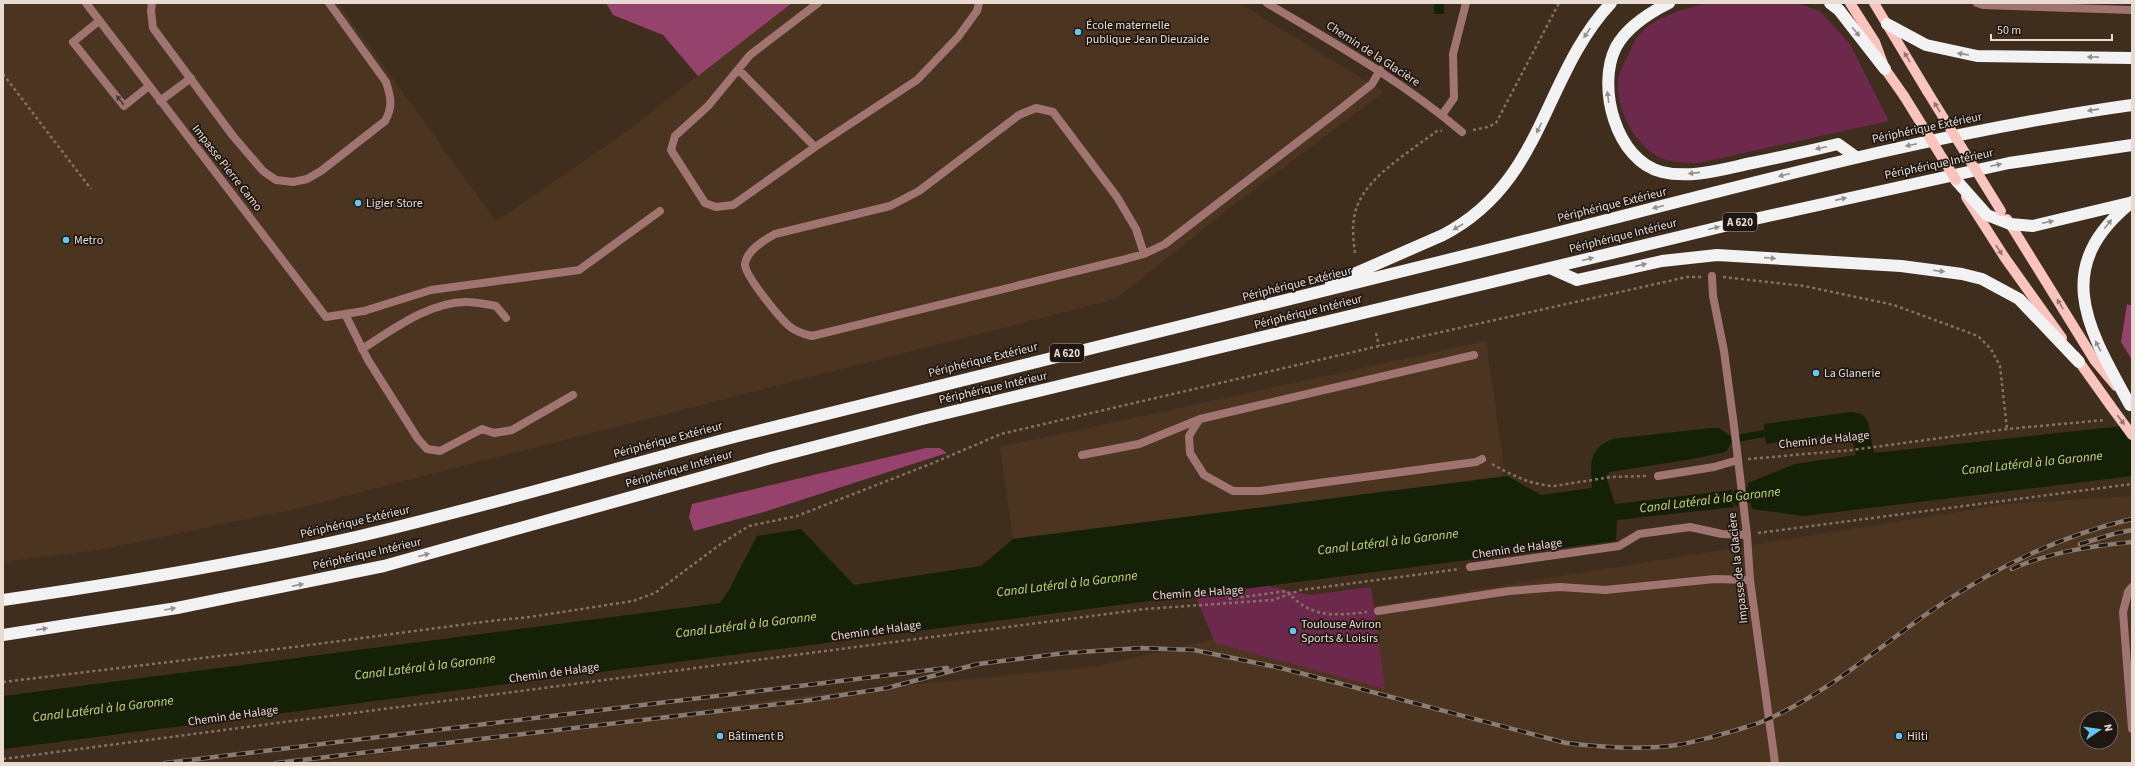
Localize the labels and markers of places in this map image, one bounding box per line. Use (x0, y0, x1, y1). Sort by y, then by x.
place label: École maternelle publique Jean Dieuzaide (1086, 17, 1209, 48)
marker: École maternelle publique Jean Dieuzaide (1073, 27, 1083, 37)
place label: Ligier Store (366, 195, 423, 212)
marker: Ligier Store (353, 198, 363, 208)
place label: Metro (74, 232, 103, 249)
marker: Metro (61, 235, 71, 245)
place label: La Glanerie (1824, 365, 1880, 382)
marker: La Glanerie (1811, 368, 1821, 378)
place label: Toulouse Aviron Sports & Loisirs (1301, 616, 1381, 647)
marker: Toulouse Aviron Sports & Loisirs (1288, 626, 1298, 636)
place label: Bâtiment B (728, 728, 784, 745)
place label: Hilti (1907, 728, 1928, 745)
marker: Bâtiment B (715, 731, 725, 741)
marker: Hilti (1894, 731, 1904, 741)

